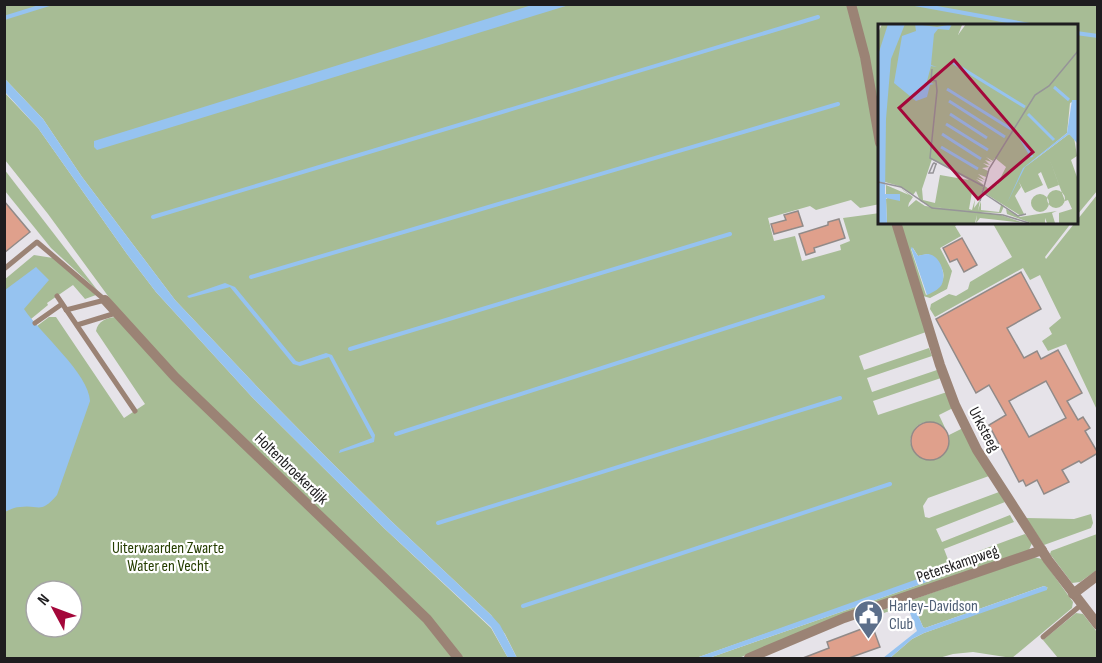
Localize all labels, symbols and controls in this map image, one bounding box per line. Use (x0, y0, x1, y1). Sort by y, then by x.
inset map (878, 24, 1078, 224)
street label: Urksteeg (964, 404, 1003, 455)
street label: Holtenbroekerdijk (250, 429, 332, 509)
park label: Uiterwaarden Zwarte Water en Vecht (112, 539, 224, 576)
street label: Peterskampweg (914, 542, 1001, 587)
north arrow (24, 579, 84, 639)
text: N (34, 591, 54, 610)
place label: Harley-Davidson Club (889, 597, 978, 634)
public building icon: Harley-Davidson Club (852, 598, 884, 640)

